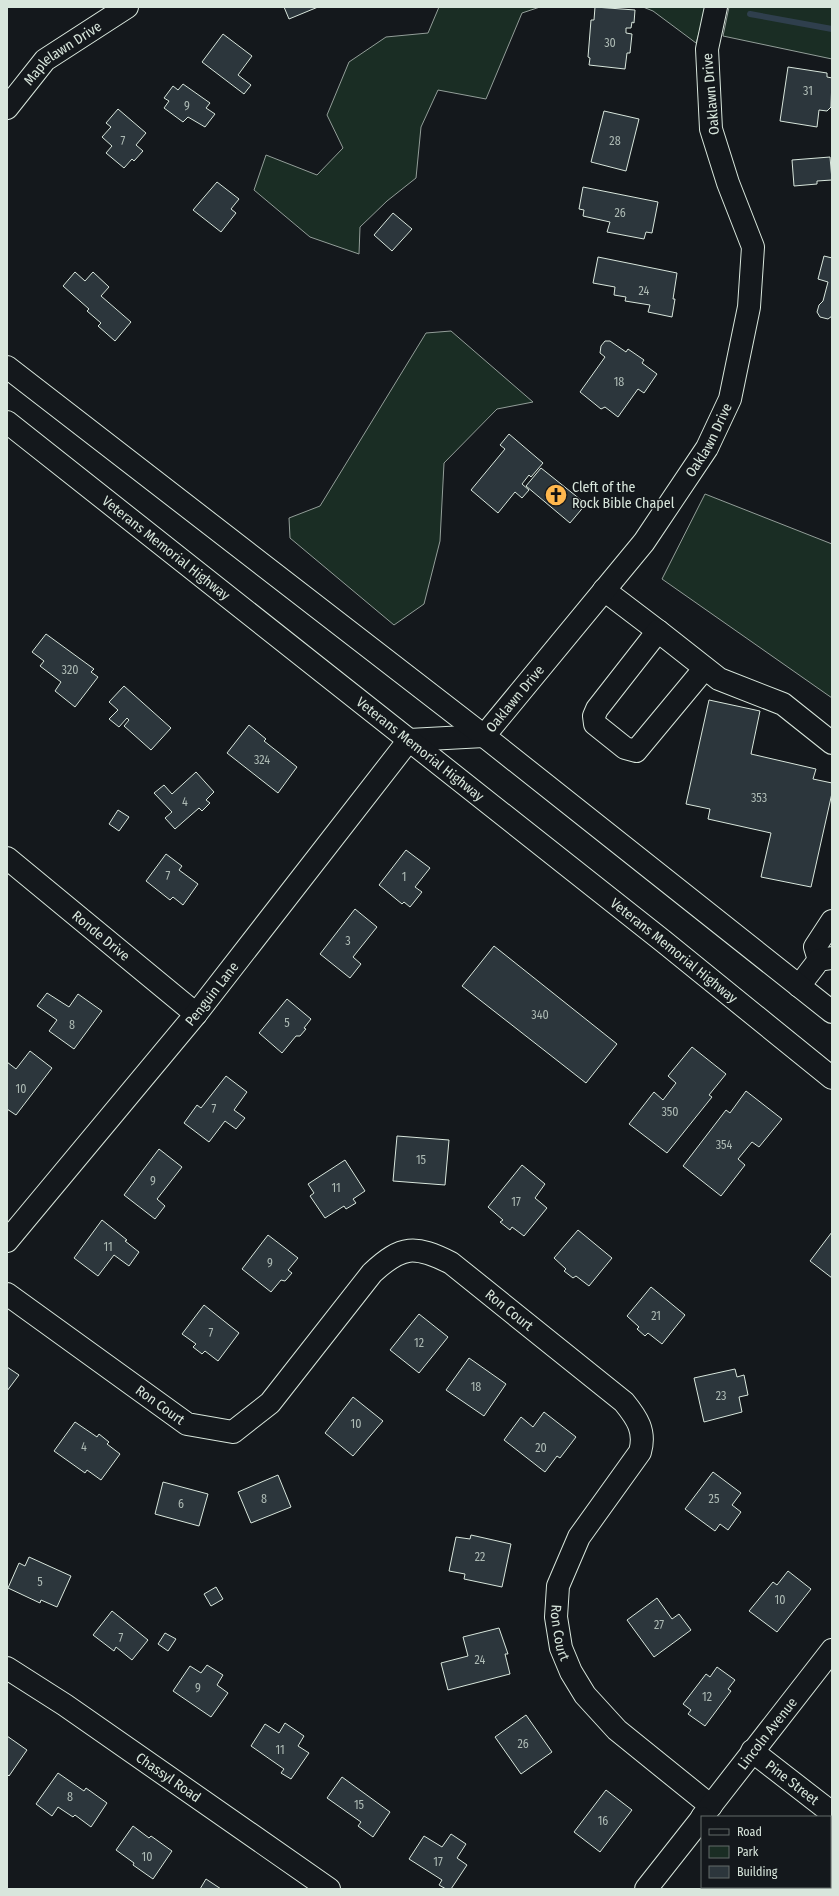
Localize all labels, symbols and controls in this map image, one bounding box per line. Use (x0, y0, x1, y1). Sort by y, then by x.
street label: Maplelawn Drive (20, 17, 104, 89)
house number: 30 (604, 36, 616, 50)
street label: Oaklawn Drive (699, 52, 723, 136)
house number: 31 (803, 84, 813, 98)
house number: 9 (184, 99, 190, 113)
house number: 7 (121, 134, 126, 148)
house number: 28 (609, 134, 621, 148)
house number: 26 (614, 206, 626, 220)
house number: 24 (639, 284, 650, 298)
house number: 18 (614, 375, 624, 389)
street label: Oaklawn Drive (681, 400, 735, 480)
place label: Cleft of the Rock Bible Chapel (572, 479, 675, 512)
church icon: Cleft of the Rock Bible Chapel (543, 482, 569, 508)
street label: Veterans Memorial Highway (99, 492, 234, 604)
street label: Oaklawn Drive (482, 662, 548, 736)
house number: 320 (62, 663, 78, 677)
street label: Veterans Memorial Highway (353, 693, 488, 805)
house number: 324 (254, 753, 270, 767)
house number: 353 (751, 791, 767, 805)
house number: 4 (182, 795, 188, 809)
house number: 7 (166, 869, 171, 883)
house number: 1 (402, 870, 406, 884)
street label: Veterans Memorial Highway (607, 894, 742, 1007)
street label: Ronde Drive (69, 907, 133, 964)
house number: 3 (345, 934, 351, 948)
street label: Penguin Lane (181, 958, 242, 1029)
house number: 340 (531, 1008, 549, 1022)
house number: 5 (284, 1016, 290, 1030)
house number: 8 (69, 1018, 75, 1032)
house number: 10 (16, 1082, 26, 1096)
house number: 7 (212, 1102, 217, 1116)
house number: 350 (661, 1105, 679, 1119)
house number: 354 (716, 1138, 733, 1152)
house number: 15 (416, 1153, 427, 1167)
house number: 9 (150, 1174, 156, 1188)
house number: 11 (331, 1181, 341, 1195)
house number: 17 (511, 1195, 521, 1209)
house number: 11 (103, 1240, 113, 1254)
house number: 9 (267, 1256, 273, 1270)
street label: Ron Court (482, 1286, 537, 1334)
house number: 21 (651, 1309, 661, 1323)
house number: 7 (209, 1326, 214, 1340)
house number: 12 (414, 1336, 424, 1350)
house number: 18 (471, 1380, 481, 1394)
street label: Ron Court (132, 1381, 188, 1428)
house number: 23 (716, 1389, 726, 1403)
house number: 10 (351, 1417, 361, 1431)
house number: 4 (81, 1440, 87, 1454)
house number: 20 (535, 1441, 547, 1455)
house number: 8 (261, 1492, 267, 1506)
house number: 25 (709, 1492, 720, 1506)
house number: 6 (178, 1497, 184, 1511)
house number: 22 (475, 1550, 485, 1564)
house number: 5 (37, 1575, 43, 1589)
house number: 10 (775, 1593, 785, 1607)
street label: Ron Court (547, 1604, 574, 1663)
house number: 27 (654, 1618, 664, 1632)
house number: 7 (119, 1631, 124, 1645)
house number: 24 (475, 1653, 486, 1667)
house number: 9 (195, 1681, 201, 1695)
house number: 12 (702, 1690, 712, 1704)
street label: Lincoln Avenue (734, 1694, 801, 1773)
house number: 26 (517, 1737, 529, 1751)
house number: 11 (275, 1743, 285, 1757)
street label: Chassyl Road (133, 1749, 204, 1806)
street label: Pine Street (762, 1756, 823, 1808)
house number: 8 (67, 1790, 73, 1804)
house number: 15 (354, 1798, 365, 1812)
house number: 16 (598, 1814, 608, 1828)
legend (701, 1816, 831, 1888)
text: Road (737, 1825, 762, 1839)
text: Park (737, 1845, 759, 1859)
house number: 10 (142, 1850, 152, 1864)
house number: 17 (433, 1855, 443, 1869)
text: Building (737, 1865, 778, 1879)

